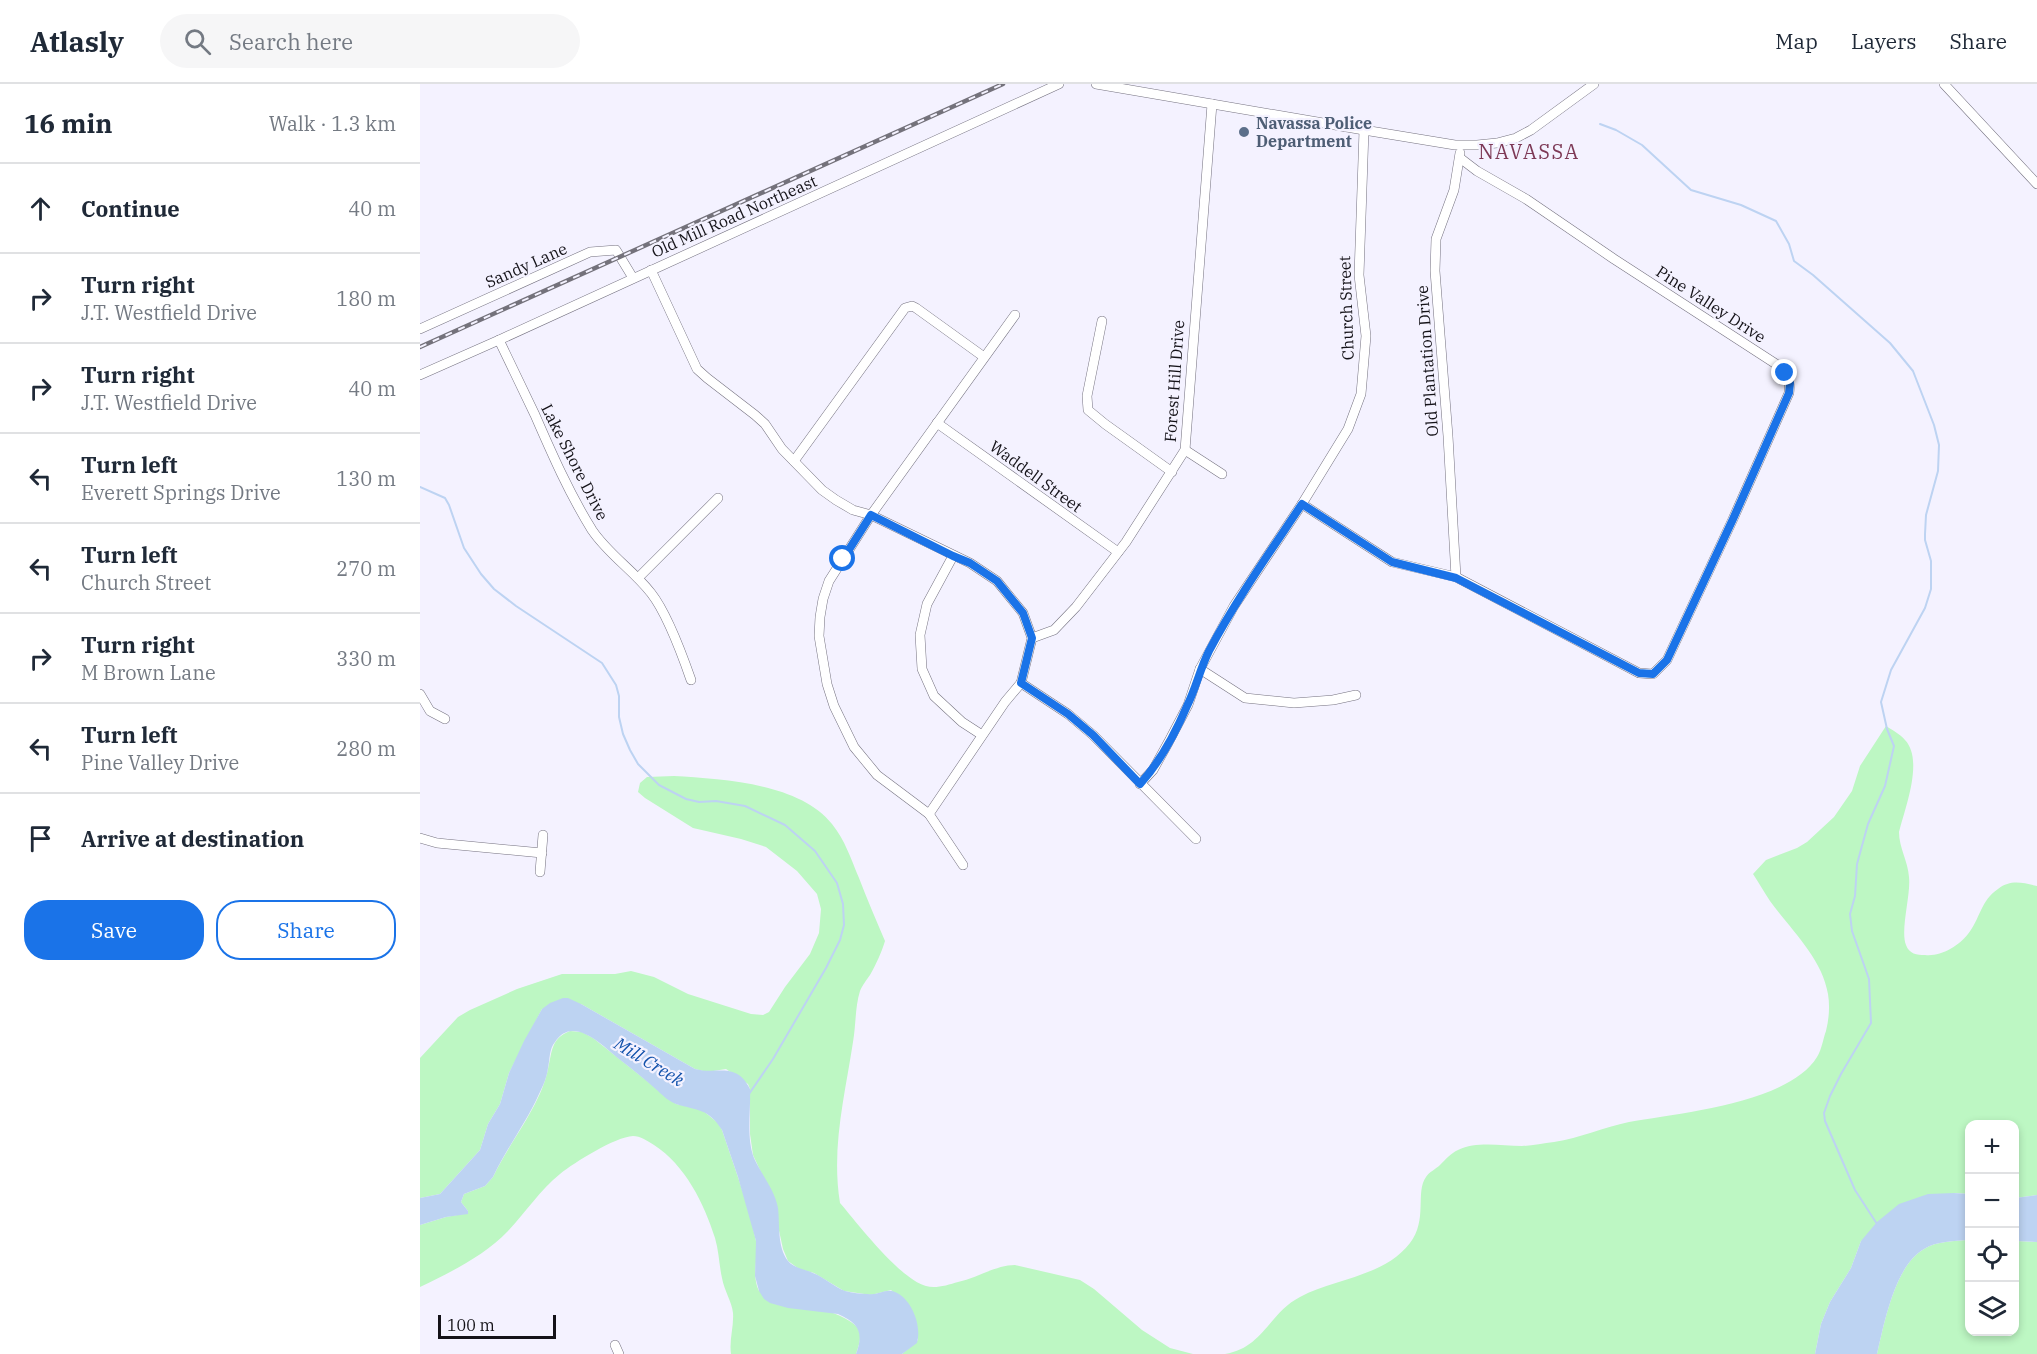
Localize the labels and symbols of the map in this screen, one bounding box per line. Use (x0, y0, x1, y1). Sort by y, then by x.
place label: Navassa Police Department (1256, 113, 1372, 151)
marker: Navassa Police Department (1237, 125, 1251, 139)
district label: NAVASSA (1478, 138, 1580, 165)
street label: Old Mill Road Northeast (648, 170, 820, 262)
street label: Sandy Lane (482, 238, 570, 292)
street label: Church Street (1334, 255, 1358, 360)
street label: Pine Valley Drive (1652, 261, 1770, 347)
street label: Old Plantation Drive (1412, 285, 1442, 437)
street label: Forest Hill Drive (1160, 319, 1188, 443)
route end (1771, 359, 1797, 385)
street label: Lake Shore Drive (537, 401, 613, 523)
street label: Waddell Street (986, 436, 1086, 516)
route start (829, 545, 855, 571)
water label: Mill Creek (609, 1031, 689, 1092)
scale bar (438, 1312, 556, 1340)

